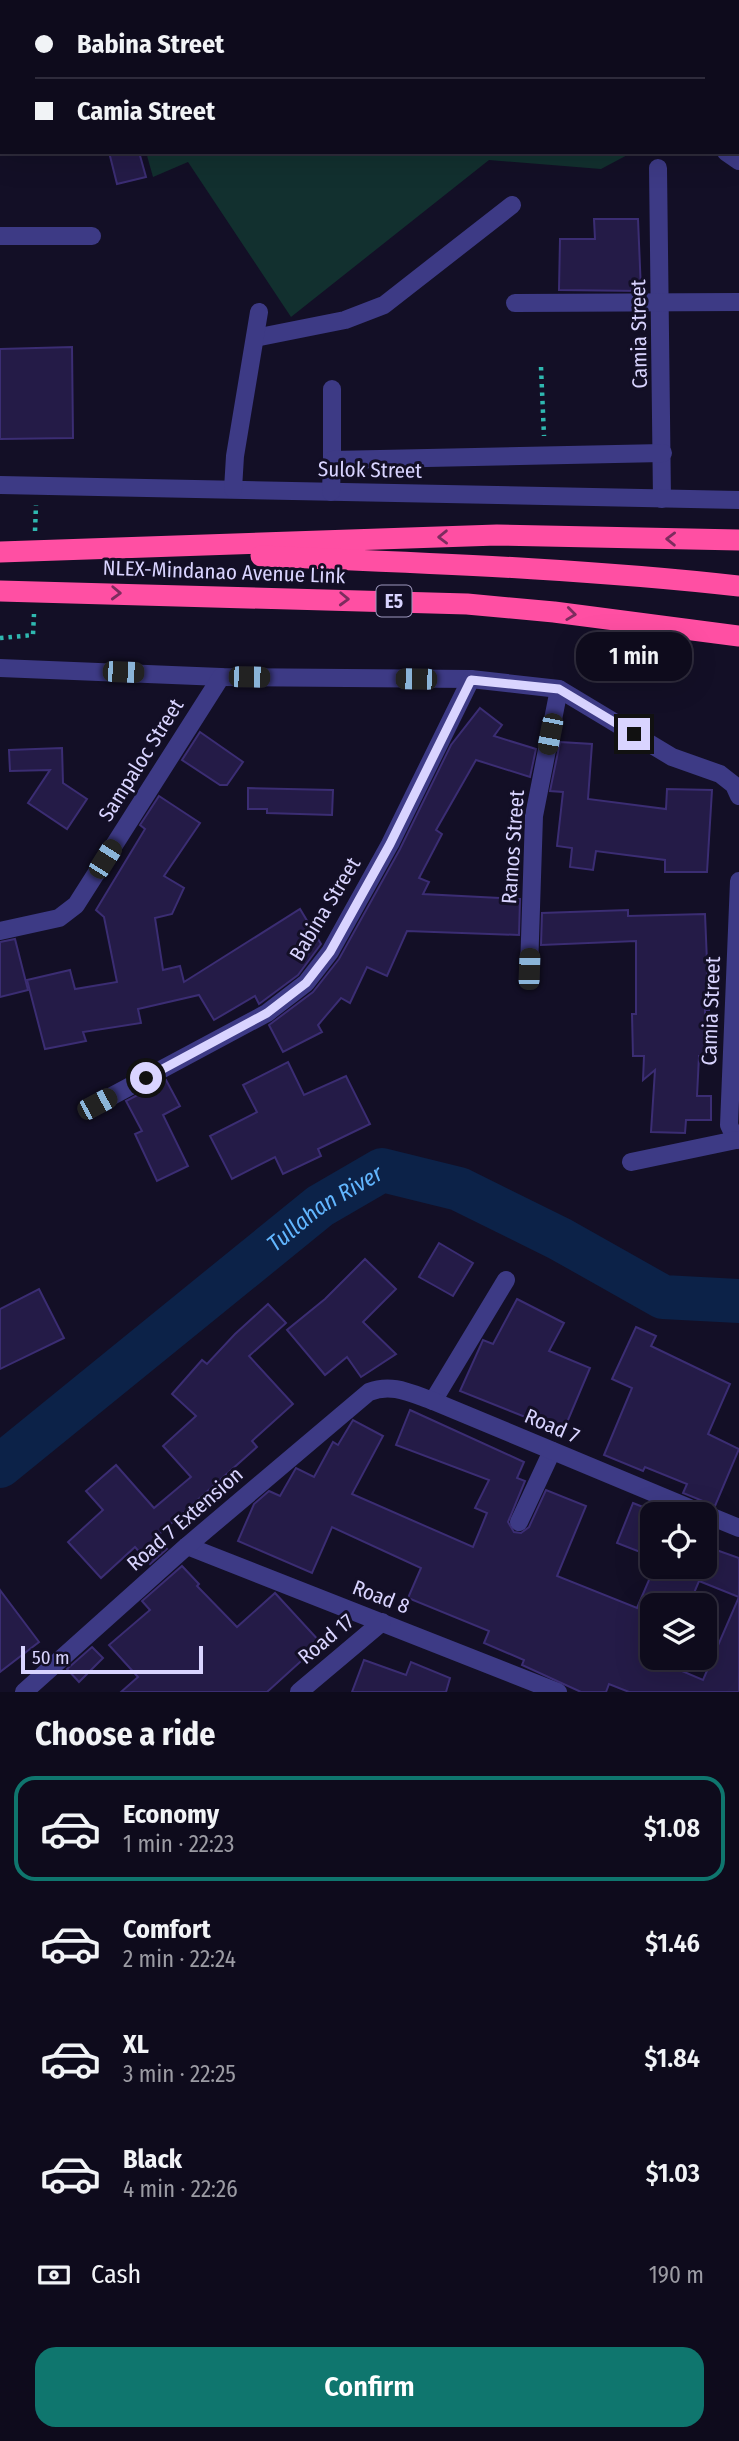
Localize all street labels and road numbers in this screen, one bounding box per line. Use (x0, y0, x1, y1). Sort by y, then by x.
street label: Camia Street (625, 279, 653, 389)
street label: Sulok Street (318, 456, 422, 484)
street label: NLEX-Mindanao Avenue Link (102, 555, 346, 589)
road number: E5 (376, 586, 412, 616)
street label: Sampaloc Street (93, 694, 189, 826)
street label: Ramos Street (496, 789, 530, 905)
street label: Babina Street (284, 852, 366, 965)
street label: Camia Street (696, 956, 726, 1066)
street label: Road 7 (521, 1403, 583, 1449)
street label: Road 7 Extension (122, 1462, 248, 1576)
street label: Road 8 (349, 1574, 413, 1620)
street label: Road 17 (293, 1608, 359, 1670)

